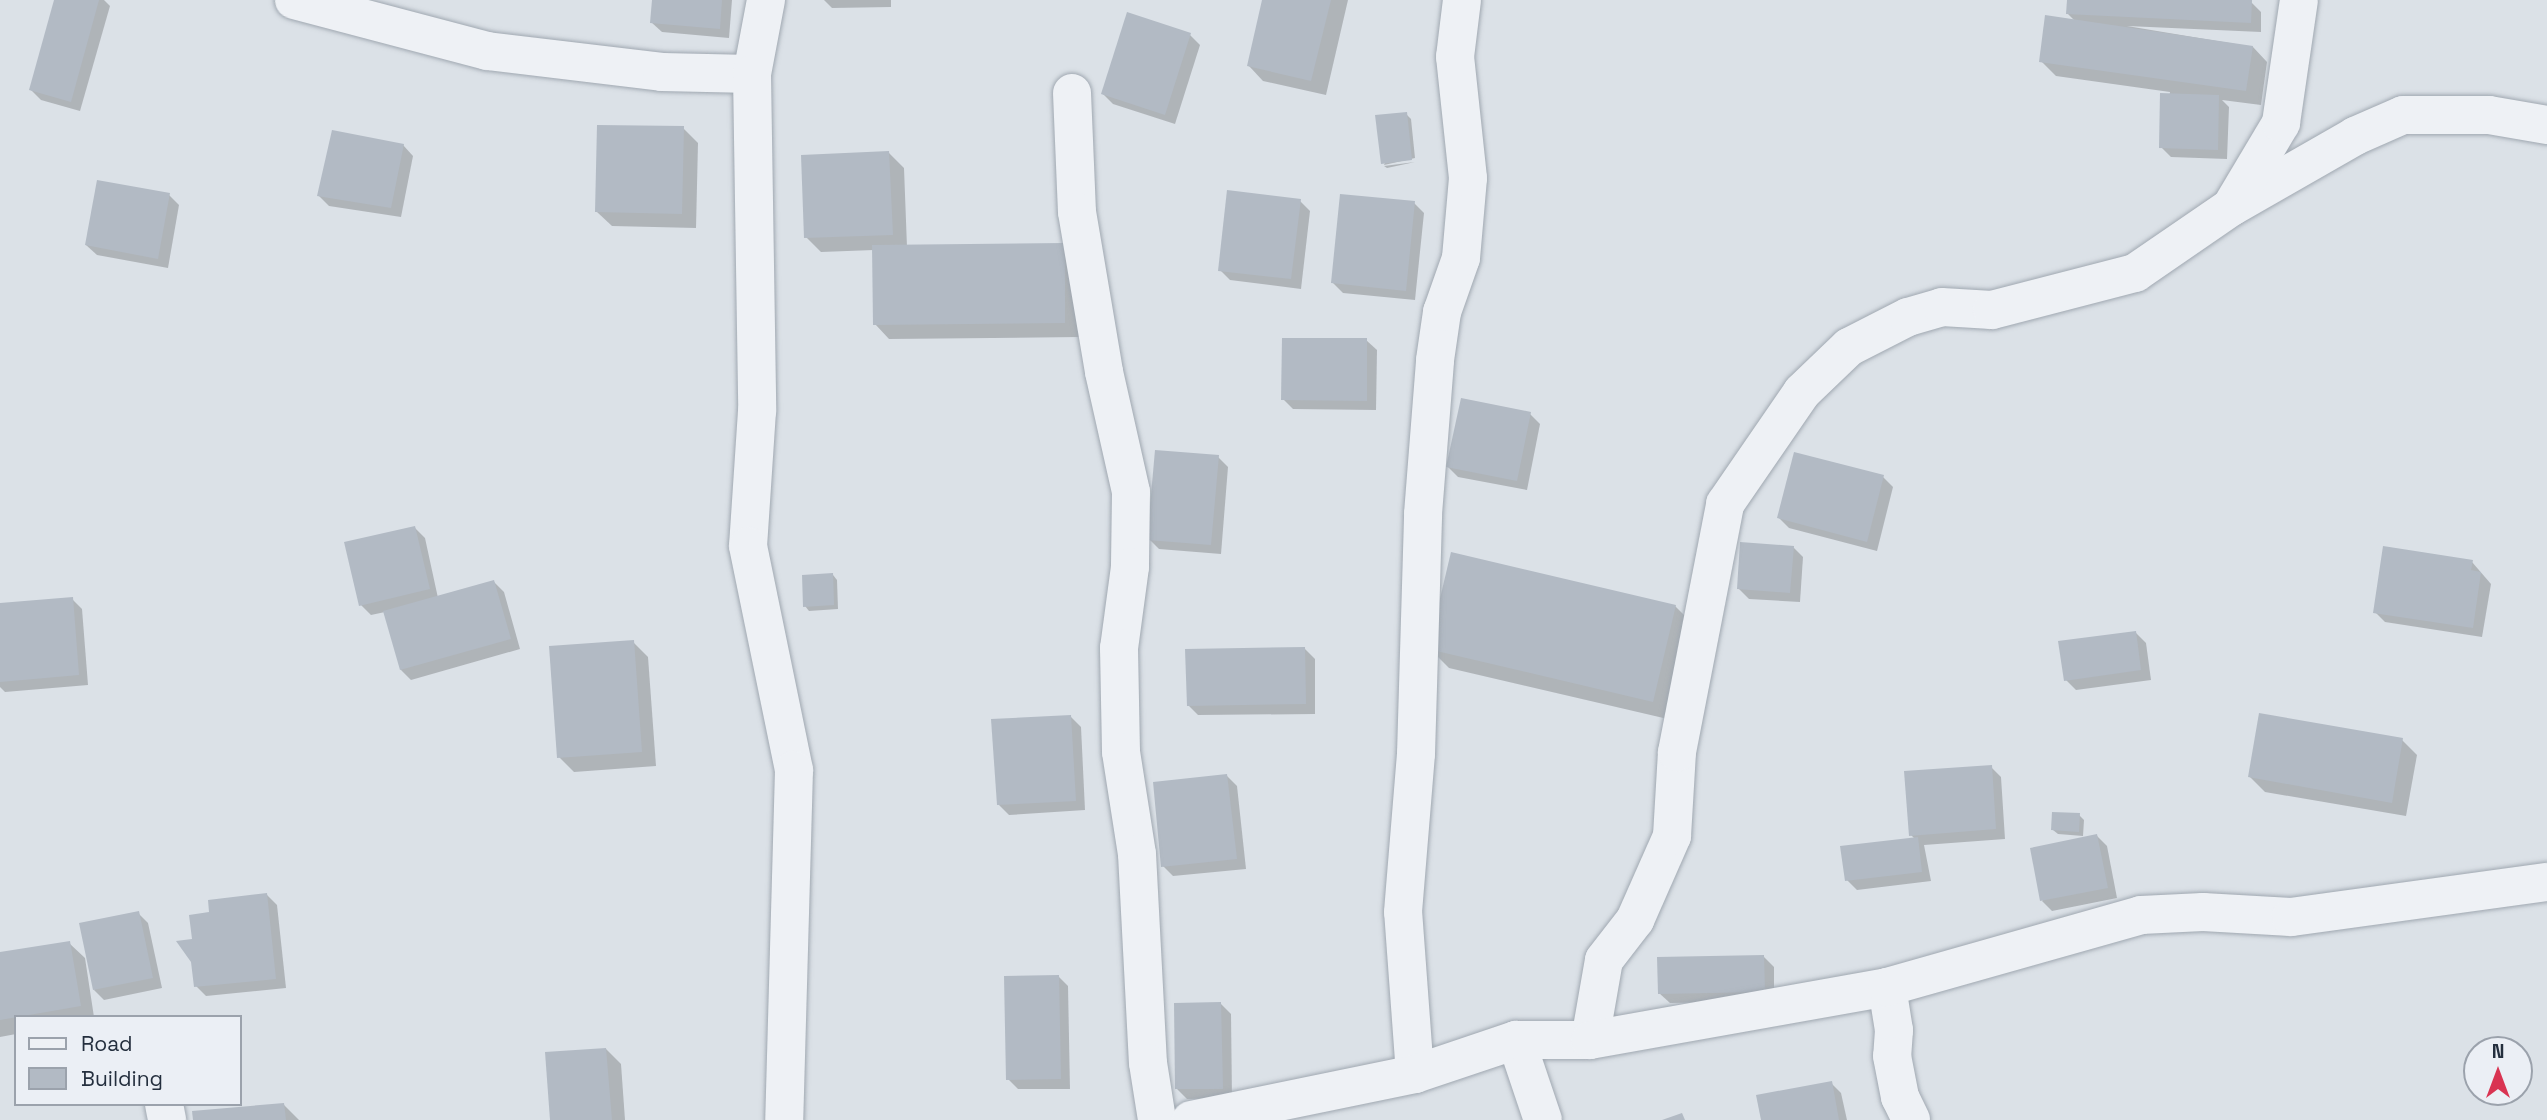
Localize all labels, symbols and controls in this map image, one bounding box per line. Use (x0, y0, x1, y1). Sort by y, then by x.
legend (14, 1015, 242, 1106)
text: Road (81, 1030, 133, 1057)
north arrow (2463, 1036, 2533, 1106)
text: N (2492, 1039, 2504, 1064)
text: Building (81, 1065, 163, 1092)

